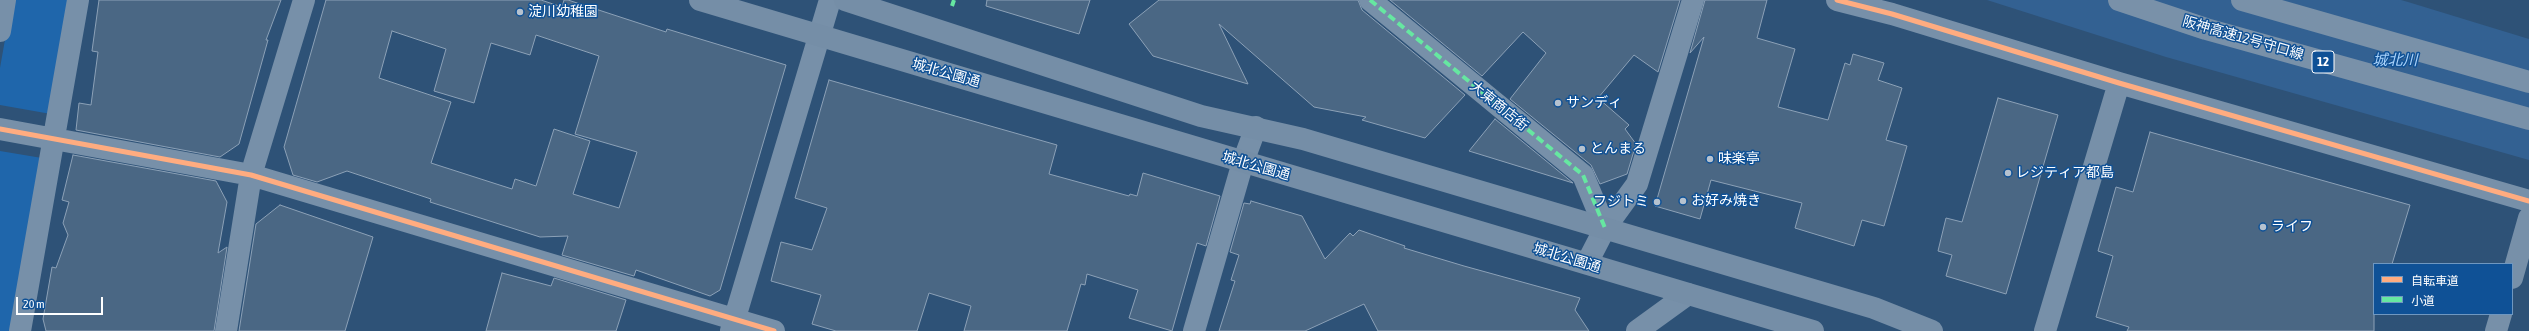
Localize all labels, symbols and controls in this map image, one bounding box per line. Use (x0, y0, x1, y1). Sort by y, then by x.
place label: 淀川幼稚園 (528, 4, 598, 20)
marker: 淀川幼稚園 (515, 7, 525, 17)
street label: 阪神高速12号守口線 (2181, 13, 2305, 63)
road number: 12 (2312, 51, 2334, 73)
water label: 城北川 (2373, 51, 2417, 69)
street label: 城北公園通 (910, 55, 982, 91)
street label: 大東商店街 (1467, 77, 1531, 135)
place label: サンディ (1566, 95, 1622, 111)
marker: サンディ (1553, 98, 1563, 108)
place label: とんまる (1590, 141, 1646, 157)
marker: とんまる (1577, 144, 1587, 154)
street label: 城北公園通 (1220, 148, 1292, 184)
place label: 味楽亭 (1718, 151, 1760, 167)
marker: 味楽亭 (1705, 154, 1715, 164)
place label: レジティア都島 (2016, 165, 2114, 181)
marker: レジティア都島 (2003, 168, 2013, 178)
place label: お好み焼き (1691, 193, 1761, 209)
place label: フジトミ (1593, 194, 1649, 210)
marker: お好み焼き (1678, 196, 1688, 206)
marker: フジトミ (1652, 197, 1662, 207)
place label: ライフ (2271, 219, 2313, 235)
marker: ライフ (2258, 222, 2268, 232)
street label: 城北公園通 (1531, 240, 1603, 276)
legend (2373, 263, 2513, 315)
text: 自転車道 (2411, 274, 2459, 288)
scale bar (18, 289, 105, 315)
text: 小道 (2411, 294, 2435, 308)
text: 20 m (23, 297, 45, 311)

